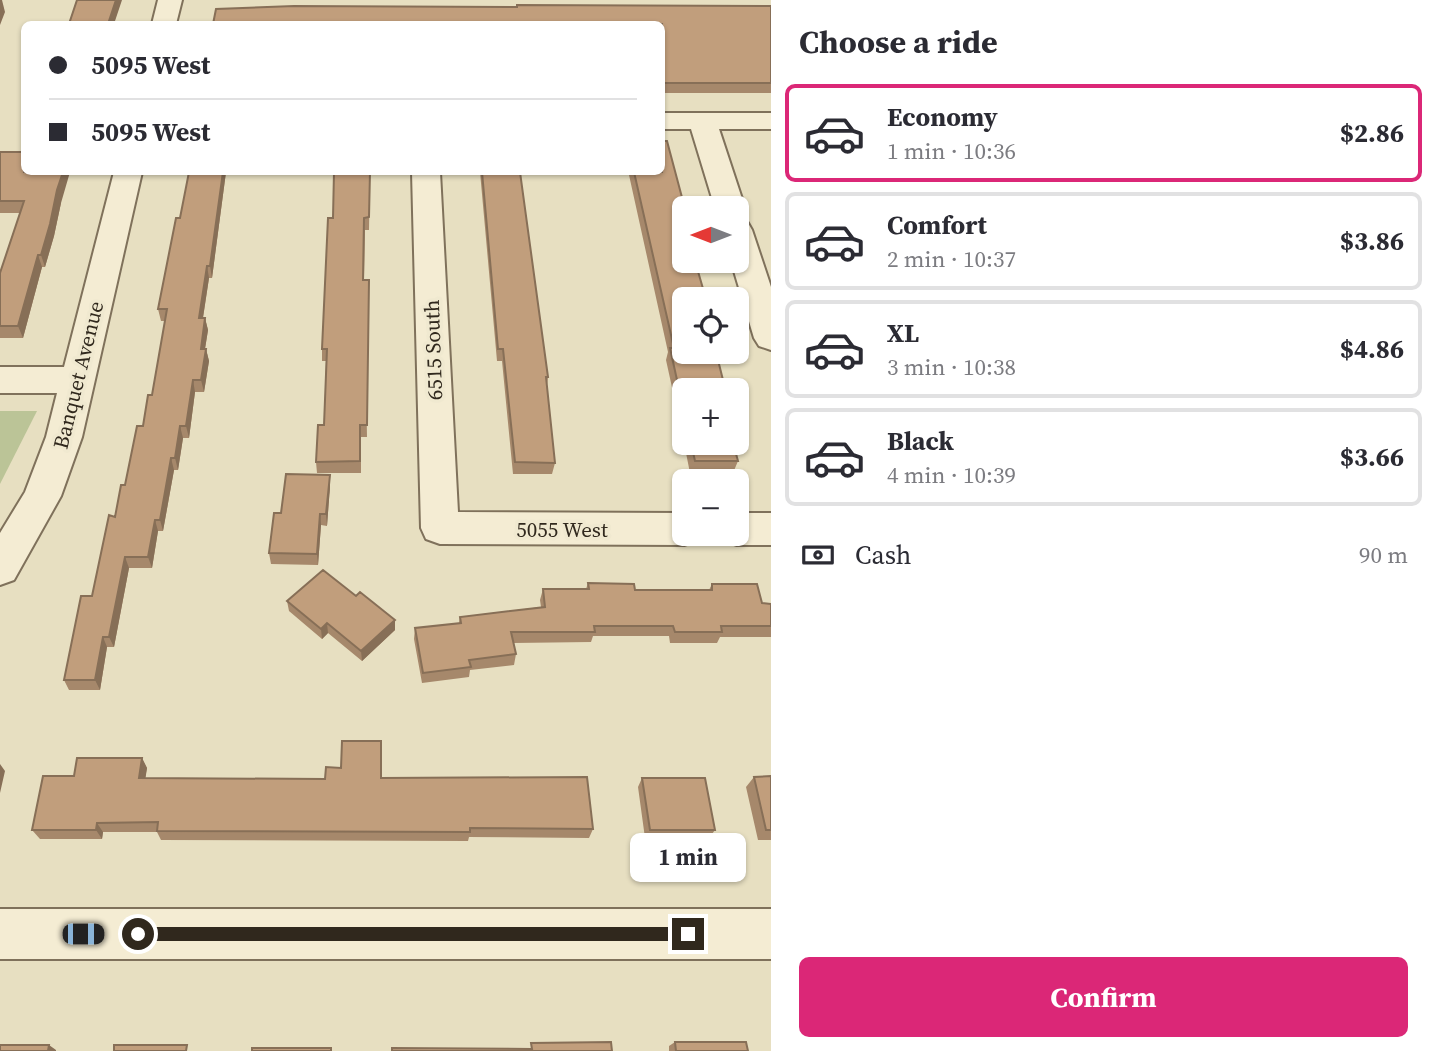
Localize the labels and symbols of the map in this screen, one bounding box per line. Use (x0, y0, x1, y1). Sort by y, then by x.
north arrow (672, 196, 749, 273)
street label: Banquet Avenue (46, 298, 110, 452)
street label: 6515 South (417, 299, 449, 401)
street label: 5055 West (516, 515, 608, 544)
callout: 1 min (630, 832, 746, 881)
route start (122, 918, 154, 950)
route end (672, 918, 704, 950)
car (63, 924, 105, 945)

